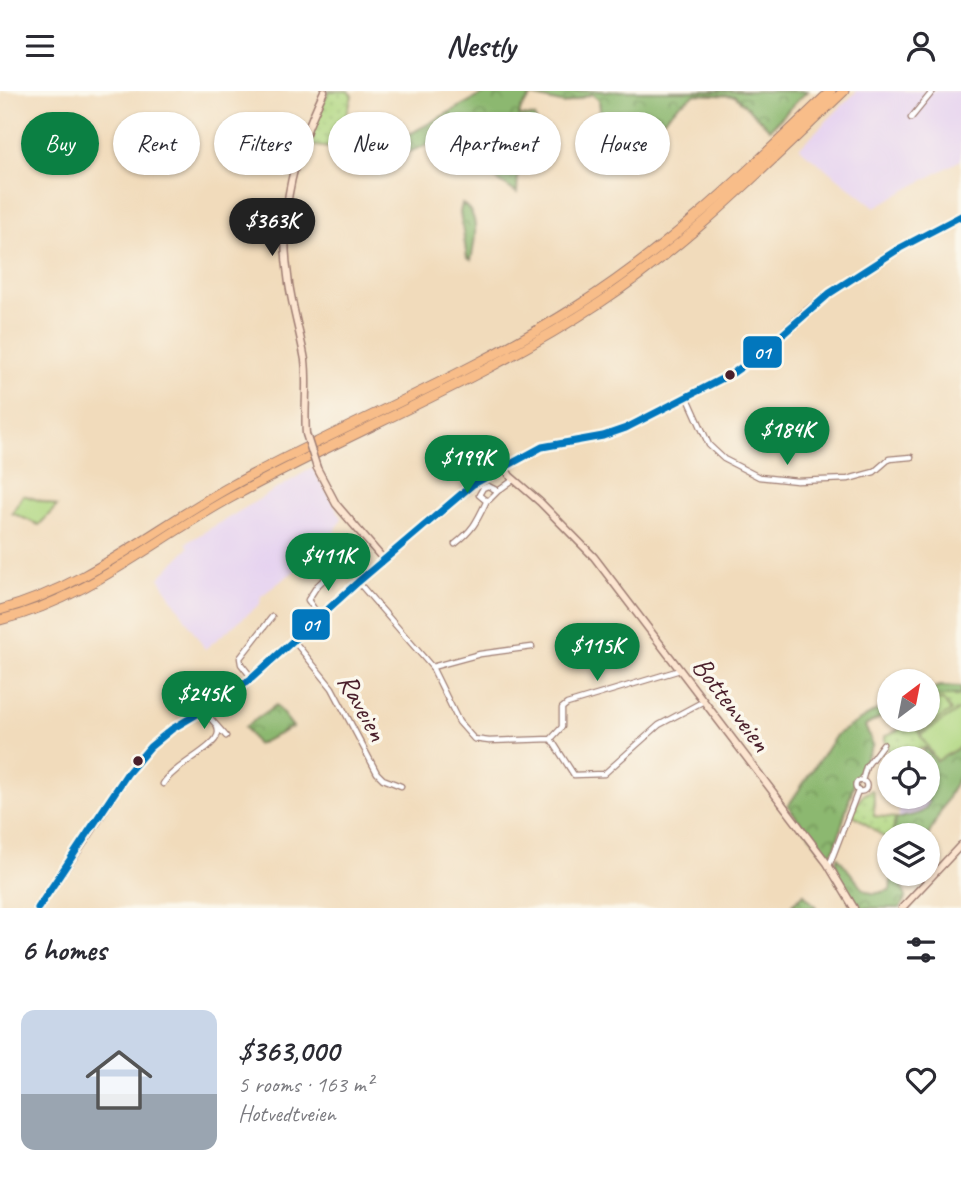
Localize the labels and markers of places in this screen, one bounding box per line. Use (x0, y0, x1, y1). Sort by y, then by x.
pin: $363K (223, 199, 321, 258)
unlabelled marker (723, 368, 737, 382)
pin: $184K (738, 407, 836, 467)
pin: $199K (418, 435, 516, 495)
pin: $411K (279, 533, 377, 593)
pin: $115K (548, 623, 646, 683)
pin: $245K (155, 671, 253, 731)
unlabelled marker (131, 754, 145, 768)

